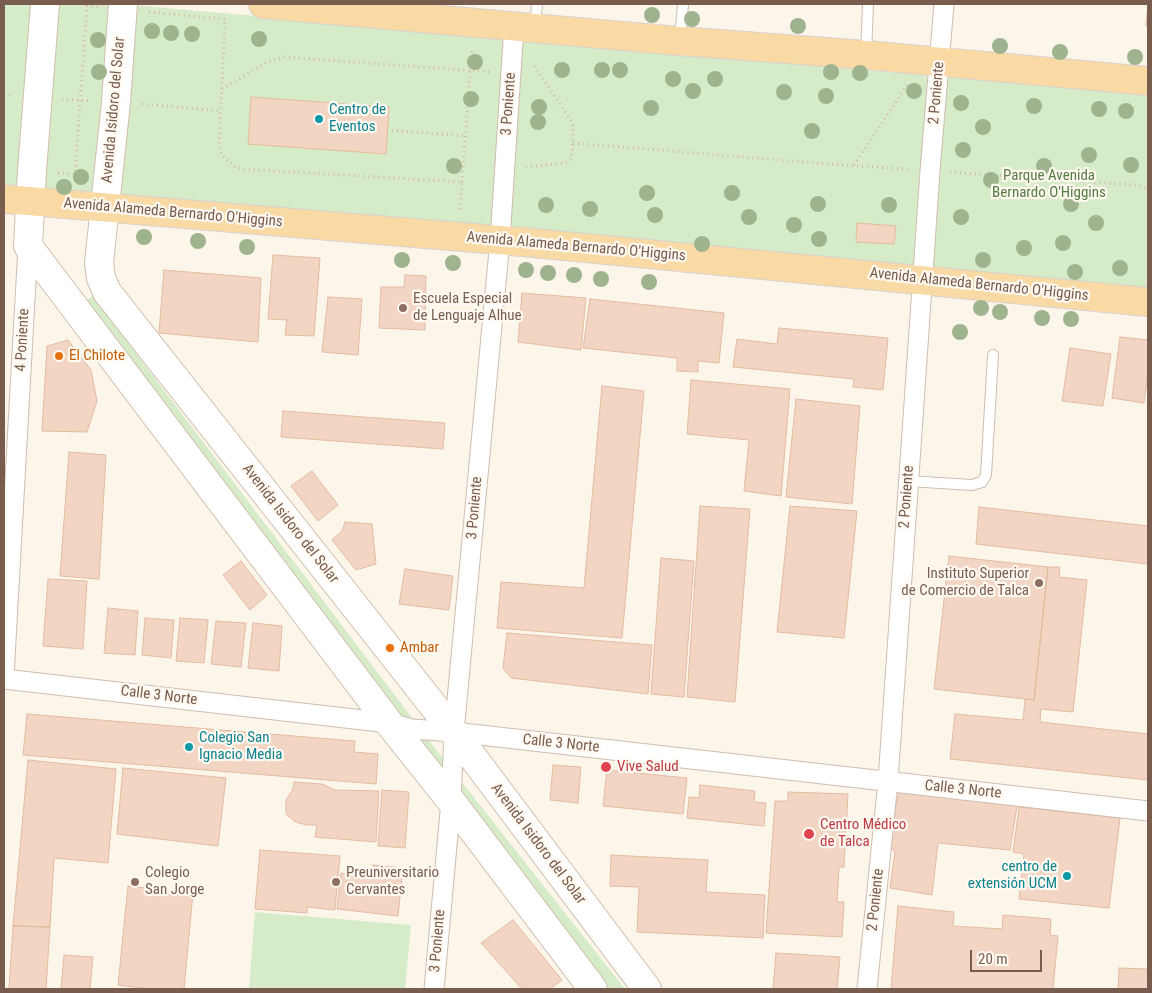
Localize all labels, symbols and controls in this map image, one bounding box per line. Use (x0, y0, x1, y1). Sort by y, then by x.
street label: Avenida Isidoro del Solar (99, 36, 129, 184)
street label: 2 Poniente (925, 61, 949, 125)
street label: 3 Poniente (498, 72, 520, 136)
place label: Centro de Eventos (329, 101, 386, 136)
marker: Centro de Eventos (313, 113, 325, 125)
park label: Parque Avenida Bernardo O'Higgins (992, 167, 1106, 202)
street label: Avenida Alameda Bernardo O'Higgins (63, 194, 283, 232)
street label: Avenida Alameda Bernardo O'Higgins (466, 228, 686, 266)
street label: Avenida Alameda Bernardo O'Higgins (869, 265, 1089, 305)
place label: Escuela Especial de Lenguaje Alhue (413, 290, 522, 325)
marker: Escuela Especial de Lenguaje Alhue (397, 302, 409, 314)
street label: 4 Poniente (12, 308, 34, 372)
place label: El Chilote (69, 347, 125, 365)
marker: El Chilote (53, 350, 65, 362)
street label: Avenida Isidoro del Solar (238, 461, 342, 587)
street label: 2 Poniente (896, 465, 918, 529)
street label: 3 Poniente (463, 476, 487, 540)
place label: Instituto Superior de Comercio de Talca (901, 565, 1029, 600)
marker: Instituto Superior de Comercio de Talca (1033, 577, 1045, 589)
place label: Ambar (400, 639, 439, 657)
marker: Ambar (384, 642, 396, 654)
street label: Calle 3 Norte (120, 682, 198, 710)
place label: Colegio San Ignacio Media (199, 729, 282, 764)
street label: Calle 3 Norte (522, 731, 600, 757)
marker: Colegio San Ignacio Media (183, 741, 195, 753)
place label: Vive Salud (617, 758, 679, 776)
marker: Vive Salud (599, 760, 613, 774)
street label: Calle 3 Norte (924, 777, 1002, 803)
street label: Avenida Isidoro del Solar (487, 780, 589, 908)
place label: Centro Médico de Talca (820, 816, 906, 851)
marker: Centro Médico de Talca (802, 827, 816, 841)
place label: centro de extensión UCM (968, 858, 1057, 893)
place label: Colegio San Jorge (145, 864, 204, 899)
place label: Preuniversitario Cervantes (346, 864, 439, 899)
street label: 2 Poniente (864, 868, 888, 932)
marker: centro de extensión UCM (1061, 870, 1073, 882)
marker: Colegio San Jorge (129, 876, 141, 888)
marker: Preuniversitario Cervantes (330, 876, 342, 888)
street label: 3 Poniente (426, 909, 450, 973)
scale bar (972, 940, 1044, 972)
text: 20 m (978, 950, 1008, 968)

